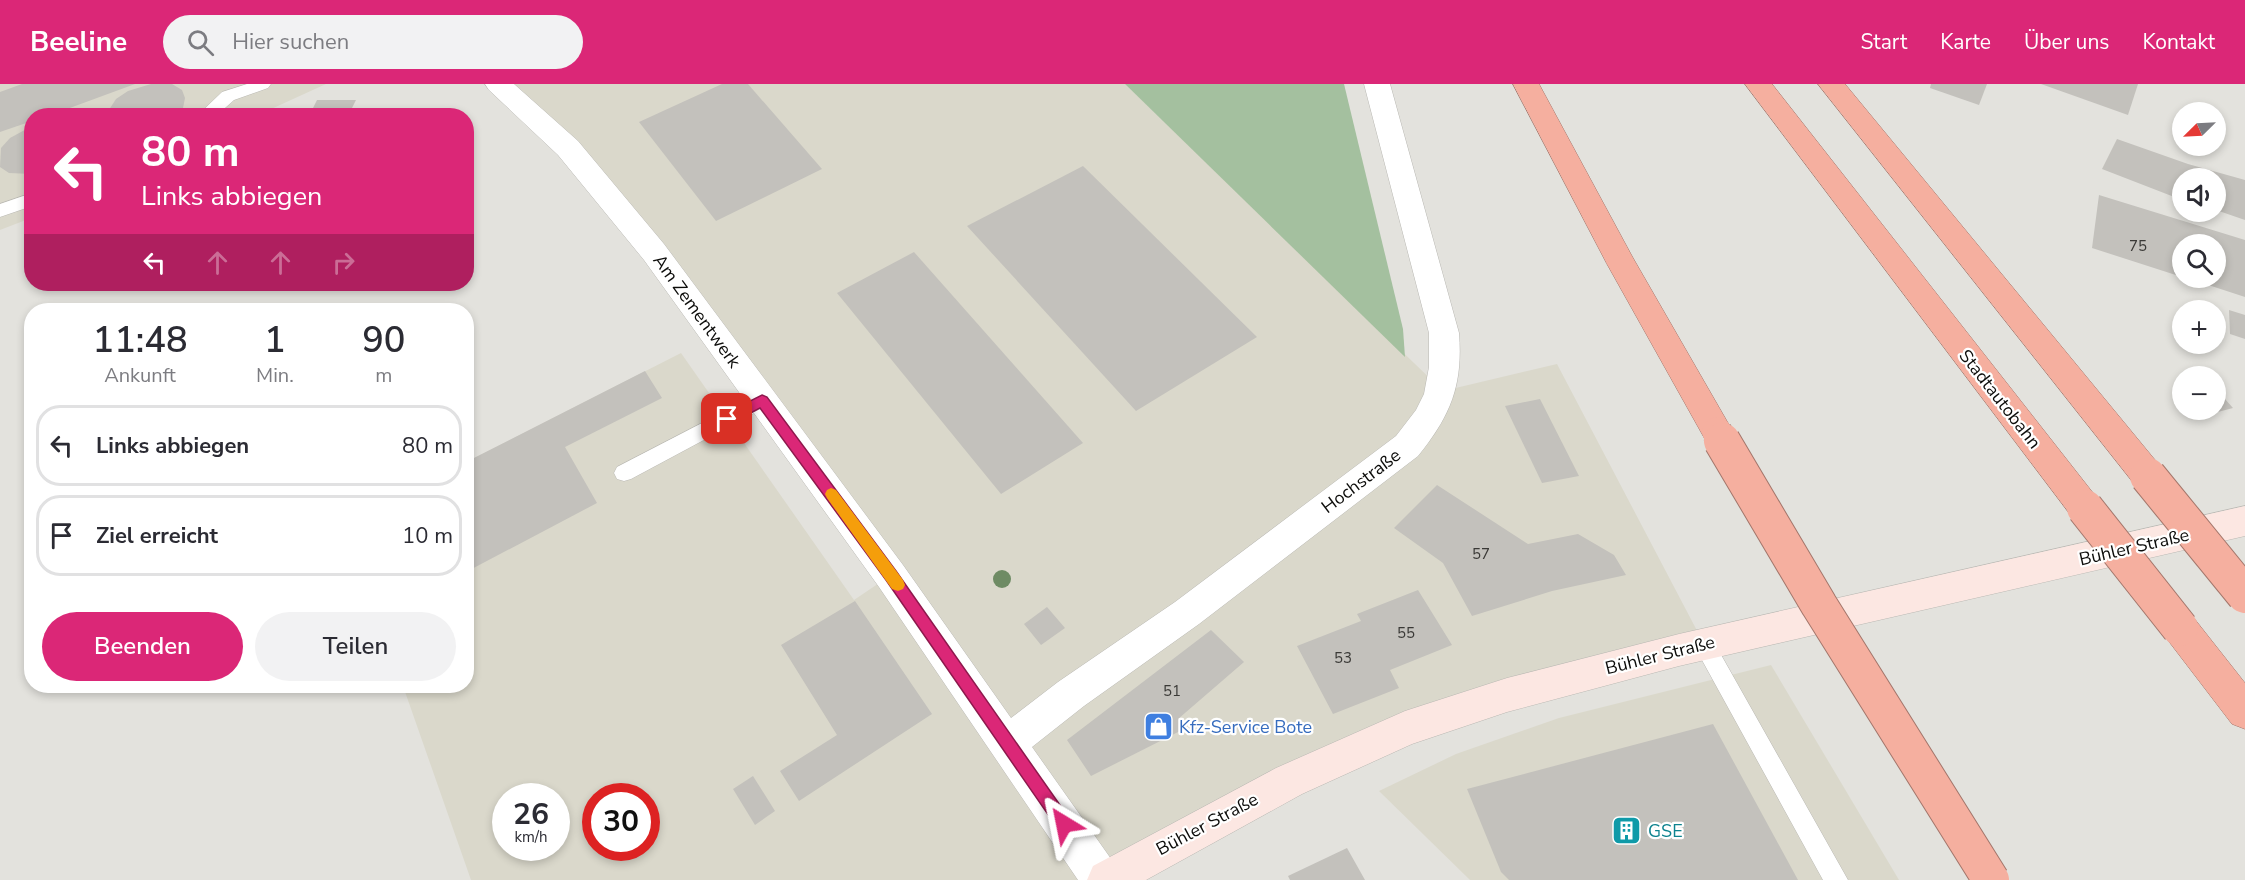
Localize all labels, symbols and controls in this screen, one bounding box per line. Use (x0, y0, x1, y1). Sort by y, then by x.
search box (163, 15, 583, 69)
text: Beeline (30, 23, 127, 61)
icon: search (184, 26, 217, 59)
text: Hier suchen (232, 27, 349, 57)
text: Start (1860, 28, 1907, 56)
text: Karte (1940, 28, 1991, 56)
text: Über uns (2024, 28, 2109, 56)
text: Kontakt (2142, 28, 2215, 56)
north arrow (2172, 102, 2226, 156)
map controls (2172, 102, 2226, 420)
text: 80 m (141, 124, 240, 181)
icon: left (42, 132, 120, 210)
button: sound (2172, 168, 2226, 222)
text: Links abbiegen (141, 178, 322, 215)
button: search (2172, 234, 2226, 288)
house number: 75 (2129, 236, 2147, 256)
icon: left (138, 246, 171, 279)
icon: ahead (201, 246, 234, 279)
icon: ahead (264, 246, 297, 279)
icon: right (327, 246, 360, 279)
street label: Am Zementwerk (648, 249, 747, 373)
button: + (2172, 300, 2226, 354)
text: 11:48 (93, 316, 187, 365)
text: 1 (264, 316, 286, 365)
text: 90 (362, 316, 405, 365)
street label: Stadtautobahn (1954, 344, 2046, 454)
text: Ankunft (104, 362, 176, 389)
text: Min. (256, 362, 294, 389)
text: m (375, 362, 392, 389)
button: − (2172, 366, 2226, 420)
pin (701, 393, 752, 444)
icon: arrive (710, 402, 743, 435)
icon: left (45, 429, 78, 462)
text: Links abbiegen (96, 431, 249, 461)
text: 80 m (402, 431, 453, 461)
street label: Hochstraße (1316, 443, 1406, 519)
icon: arrive (45, 519, 78, 552)
text: Ziel erreicht (96, 521, 218, 551)
text: 10 m (402, 521, 453, 551)
street label: Bühler Straße (2077, 523, 2191, 571)
house number: 57 (1472, 544, 1490, 564)
button: Beenden (42, 612, 243, 681)
button: Teilen (255, 612, 456, 681)
house number: 55 (1397, 623, 1415, 643)
street label: Bühler Straße (1603, 630, 1717, 680)
house number: 53 (1334, 648, 1352, 668)
house number: 51 (1163, 681, 1181, 701)
shop icon: Kfz-Service Bote (1142, 711, 1174, 743)
place label: Kfz-Service Bote (1179, 715, 1312, 739)
speed limit sign: 30 (582, 783, 660, 861)
street label: Bühler Straße (1152, 787, 1262, 861)
position arrow (1032, 792, 1096, 856)
text: 26 (513, 794, 549, 835)
building icon: GSE (1611, 815, 1643, 847)
place label: GSE (1648, 819, 1683, 843)
text: km/h (514, 827, 548, 847)

